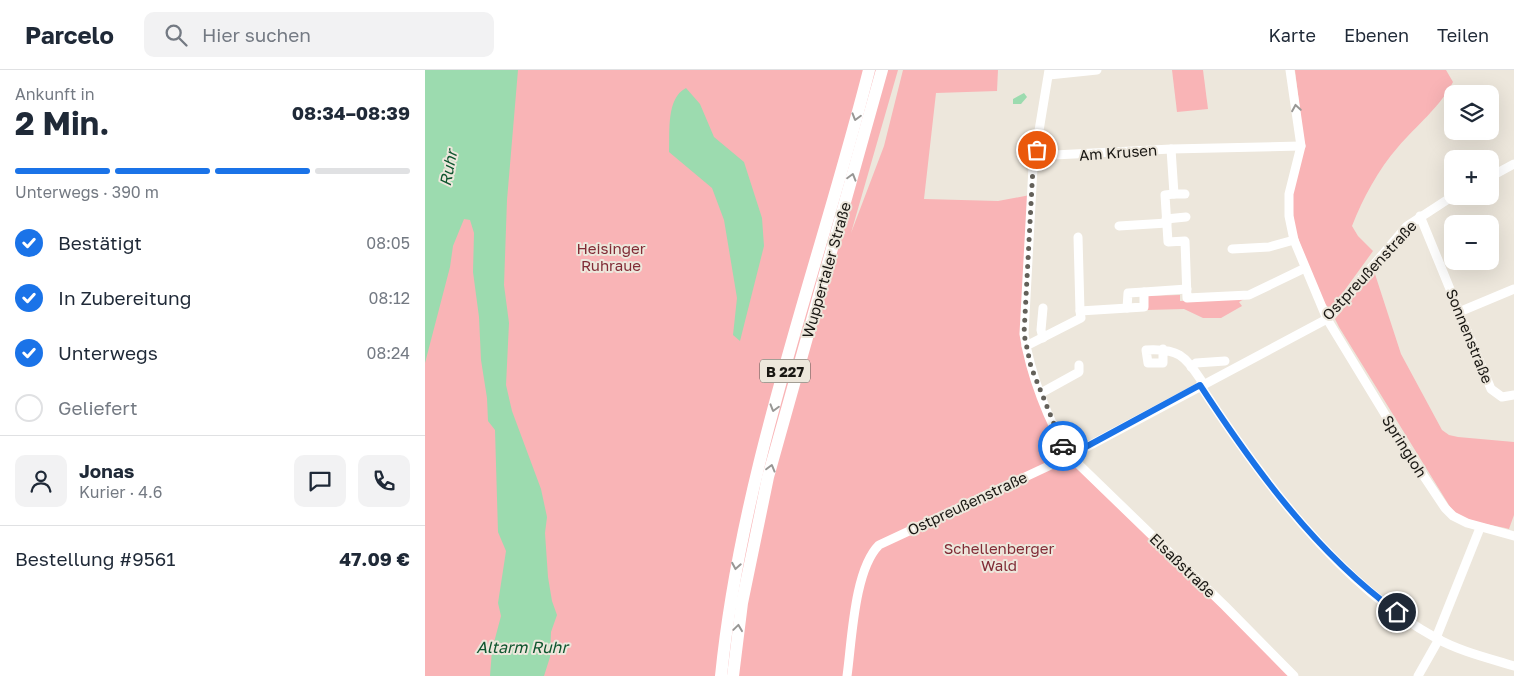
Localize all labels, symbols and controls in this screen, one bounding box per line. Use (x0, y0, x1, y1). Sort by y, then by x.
search box (144, 12, 494, 57)
text: Parcelo (25, 20, 114, 49)
icon: search (162, 21, 190, 49)
text: Hier suchen (202, 23, 311, 46)
text: Karte (1269, 24, 1316, 46)
text: Ebenen (1344, 24, 1409, 46)
text: Teilen (1437, 24, 1489, 46)
text: Ankunft in (15, 84, 95, 104)
map controls (1444, 85, 1499, 270)
button: layers (1444, 85, 1499, 140)
text: 08:34–08:39 (292, 101, 410, 124)
text: 2 Min. (15, 104, 109, 142)
one-way arrow (1291, 104, 1302, 112)
one-way arrow (851, 113, 862, 121)
pin (1016, 129, 1058, 171)
icon: bag (1023, 136, 1051, 164)
street label: Am Krusen (1078, 140, 1158, 164)
water label: Ruhr (435, 146, 462, 188)
button: + (1444, 150, 1499, 205)
one-way arrow (846, 173, 856, 182)
text: Unterwegs · 390 m (15, 182, 159, 202)
street label: Wuppertaler Straße (798, 200, 854, 340)
button: − (1444, 215, 1499, 270)
street label: Ostpreußenstraße (1318, 216, 1420, 324)
icon: check (15, 229, 43, 257)
text: Bestätigt (58, 231, 142, 254)
text: 08:05 (366, 233, 410, 253)
park label: Heisinger Ruhraue (576, 239, 646, 274)
icon: check (15, 284, 43, 312)
text: In Zubereitung (58, 286, 191, 309)
street label: Sonnenstraße (1443, 286, 1497, 386)
text: 08:12 (368, 288, 410, 308)
icon: check (15, 339, 43, 367)
text: Unterwegs (58, 341, 158, 364)
text: 08:24 (366, 343, 410, 363)
road number: B 227 (760, 360, 810, 382)
text: Geliefert (58, 396, 138, 419)
one-way arrow (770, 404, 780, 412)
street label: Springloh (1379, 412, 1431, 480)
courier (1038, 421, 1088, 471)
icon: car (1049, 432, 1077, 460)
button: person (15, 455, 67, 507)
button: chat (294, 455, 346, 507)
button: phone (358, 455, 410, 507)
text: Jonas (79, 459, 134, 482)
one-way arrow (765, 465, 775, 473)
street label: Ostpreußenstraße (904, 467, 1030, 539)
text: Kurier · 4.6 (79, 482, 163, 502)
street label: Elsaßstraße (1146, 529, 1220, 601)
park label: Schellenberger Wald (944, 539, 1054, 574)
text: Bestellung #9561 (15, 547, 175, 570)
text: 47.09 € (339, 547, 410, 570)
one-way arrow (731, 562, 742, 571)
pin (1376, 591, 1418, 633)
icon: home (1383, 598, 1411, 626)
one-way arrow (732, 623, 743, 631)
water label: Altarm Ruhr (476, 637, 570, 657)

